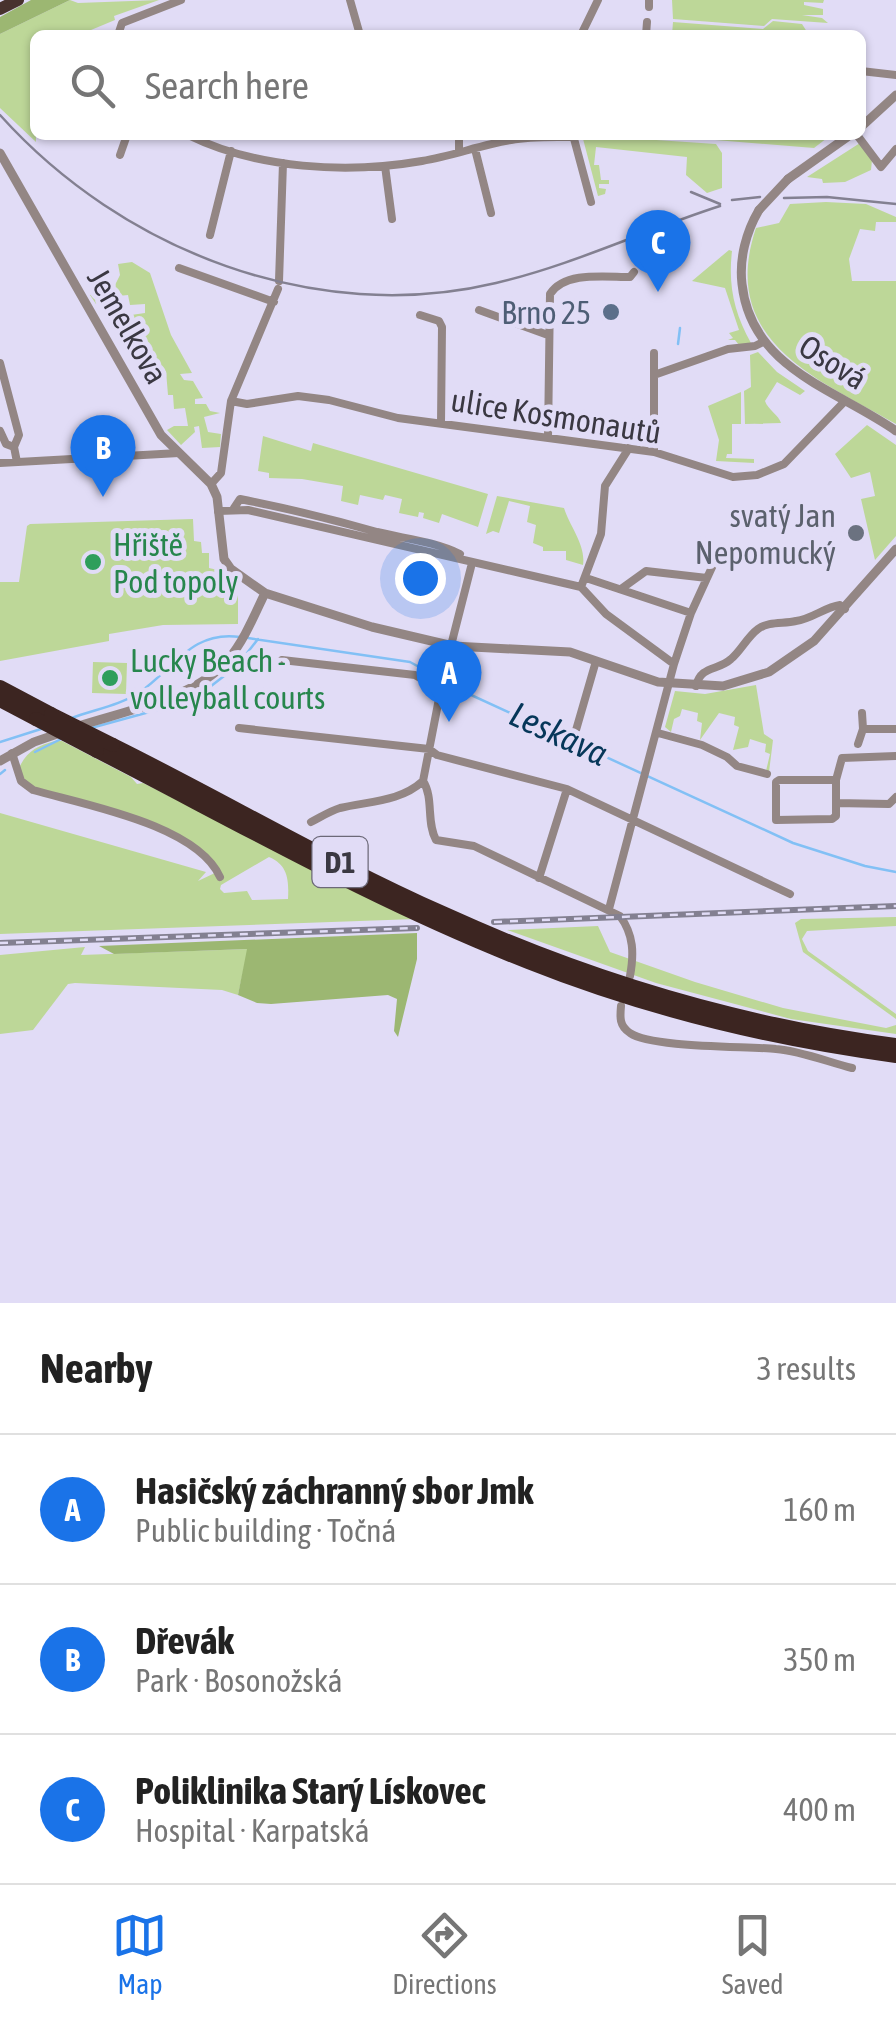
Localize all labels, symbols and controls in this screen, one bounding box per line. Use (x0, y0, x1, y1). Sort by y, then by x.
search box (30, 30, 866, 140)
icon: search (65, 58, 120, 113)
text: Search here (145, 64, 309, 107)
pin: C (626, 210, 690, 292)
street label: Jemelkova (80, 262, 176, 390)
place label: Brno 25 (501, 294, 591, 331)
marker: Brno 25 (600, 301, 622, 323)
street label: Osová (792, 327, 874, 397)
street label: ulice Kosmonautů (448, 381, 664, 451)
pin: B (70, 414, 136, 497)
place label: svatý Jan Nepomucký (695, 497, 836, 571)
marker: svatý Jan Nepomucký (845, 522, 867, 544)
place label: Hřiště Pod topoly (113, 526, 238, 600)
marker: Hřiště Pod topoly (82, 551, 104, 573)
your location (395, 553, 446, 604)
pin: A (416, 640, 482, 722)
place label: Lucky Beach - volleyball courts (130, 642, 325, 716)
marker: Lucky Beach - volleyball courts (99, 667, 121, 689)
water label: Leskava (504, 693, 614, 773)
road number: D1 (312, 837, 368, 887)
text: Nearby (40, 1344, 153, 1392)
text: 3 results (757, 1350, 856, 1387)
text: Hasičský záchranný sbor Jmk (135, 1469, 534, 1512)
text: A (65, 1491, 80, 1528)
text: 160 m (783, 1491, 856, 1528)
text: Public building · Točná (135, 1512, 396, 1549)
text: Dřevák (135, 1619, 234, 1662)
text: B (65, 1641, 80, 1678)
text: 350 m (783, 1641, 856, 1678)
text: Park · Bosonožská (135, 1662, 343, 1699)
text: Poliklinika Starý Lískovec (135, 1769, 486, 1812)
text: C (65, 1791, 80, 1828)
text: 400 m (783, 1791, 856, 1828)
text: Hospital · Karpatská (135, 1812, 370, 1849)
tab: Map (112, 1908, 167, 2000)
tab: Directions (392, 1908, 497, 2000)
tab: Saved (722, 1908, 784, 2000)

